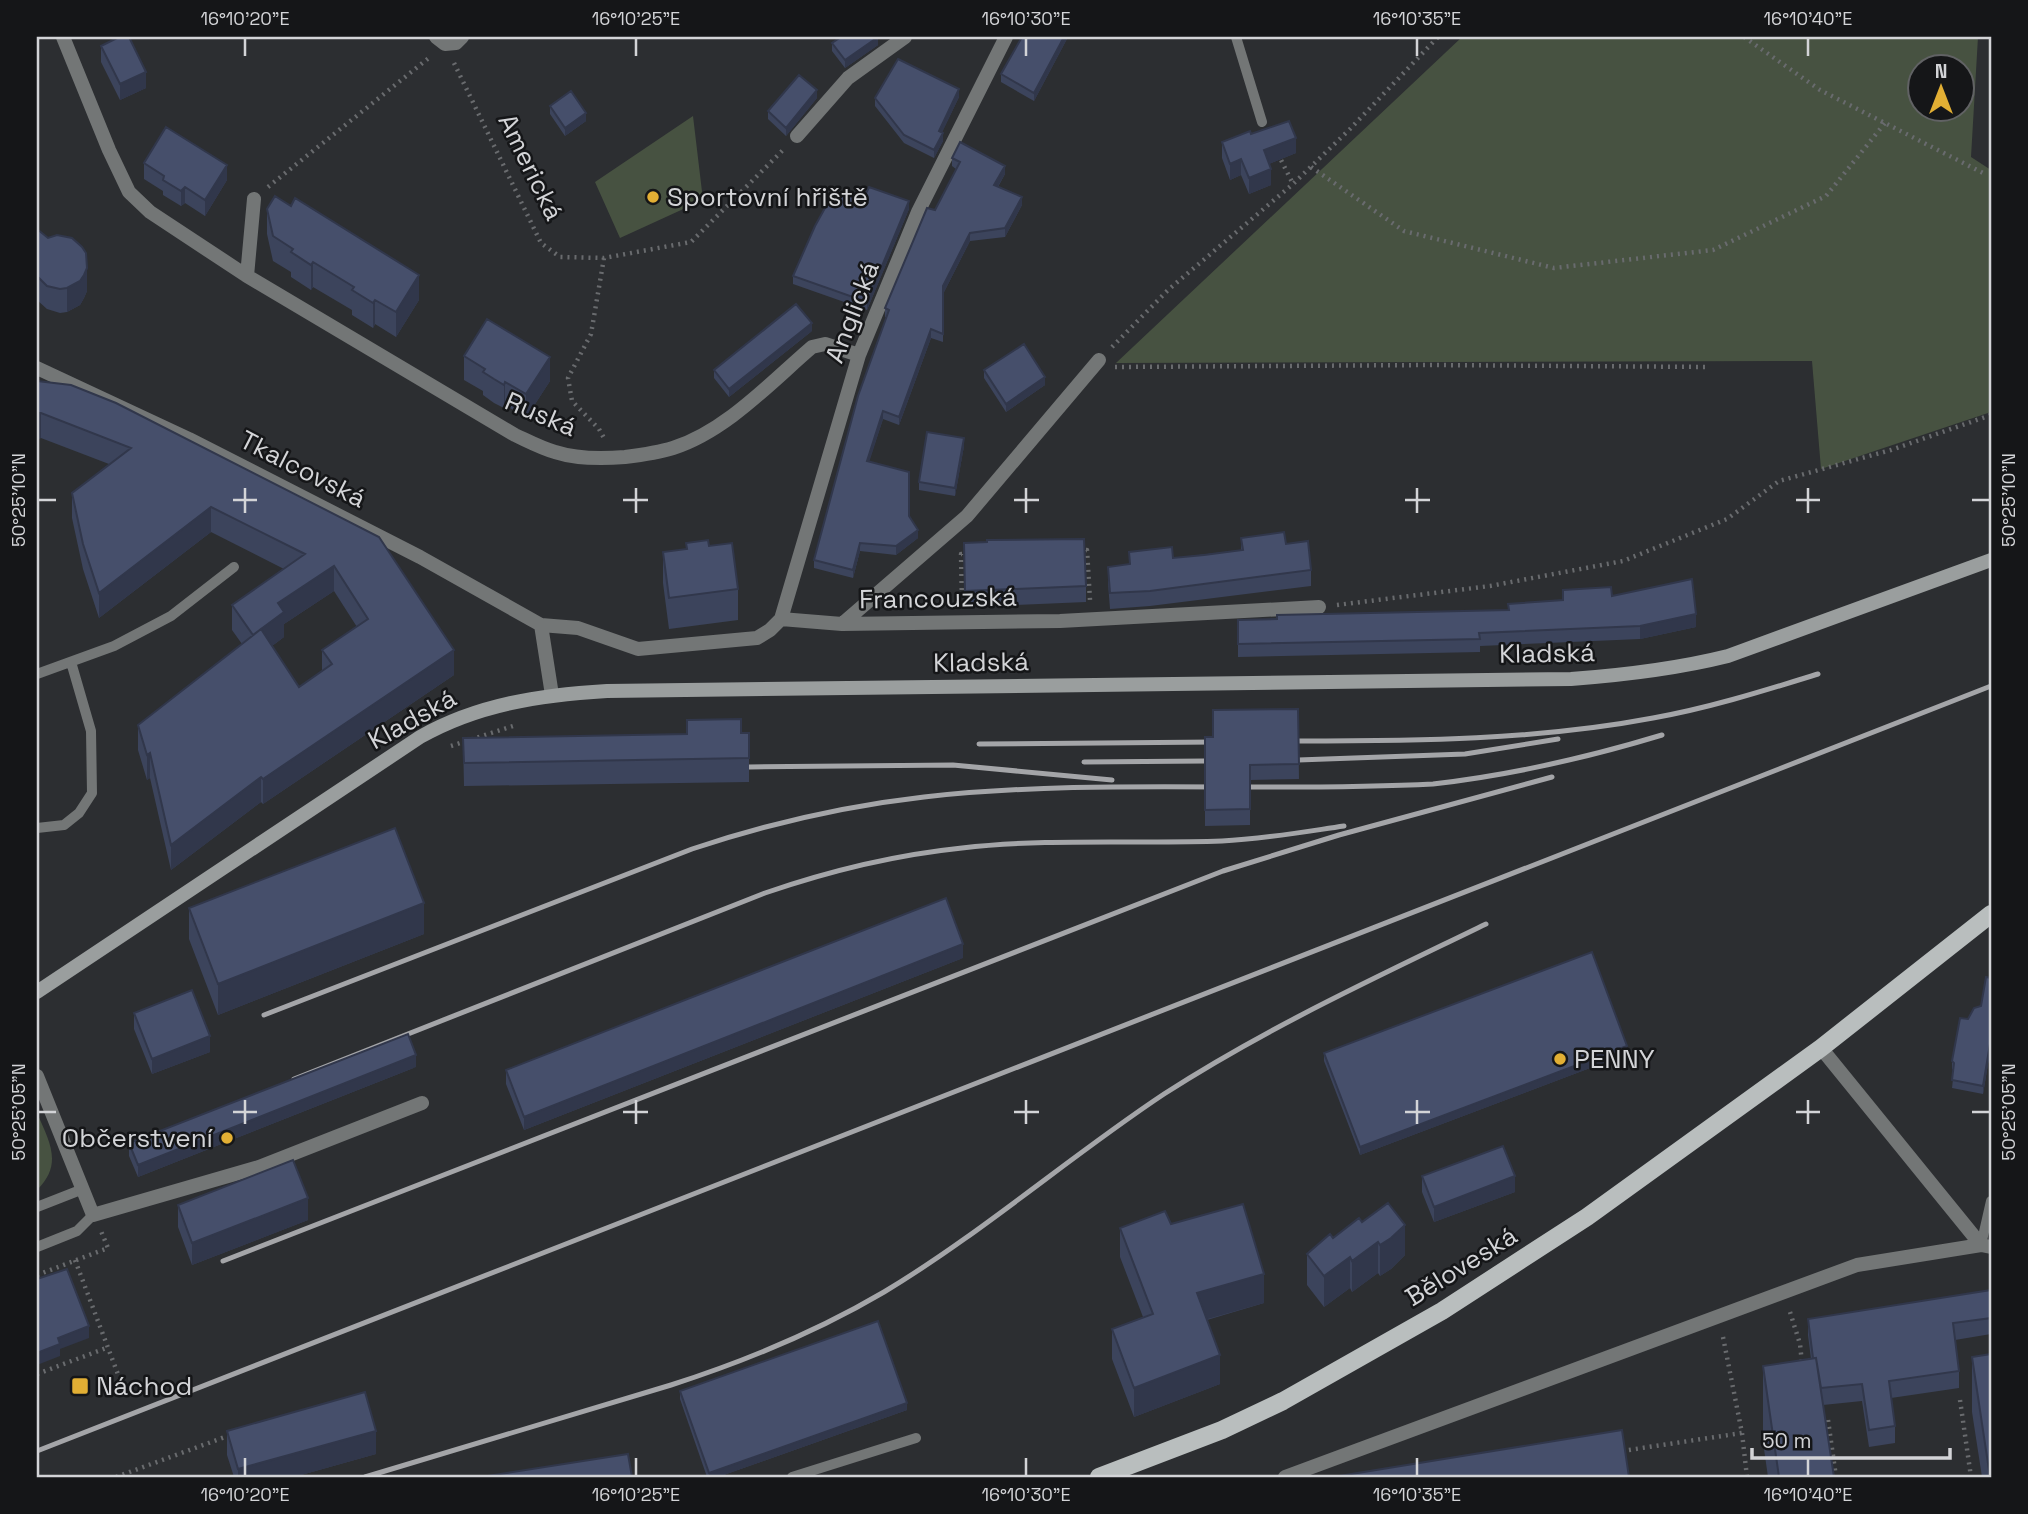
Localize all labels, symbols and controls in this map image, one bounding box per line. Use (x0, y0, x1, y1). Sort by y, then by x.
text: 16°10'20"E (200, 7, 290, 30)
text: 16°10'25"E (592, 7, 680, 30)
text: 16°10'30"E (981, 7, 1071, 30)
text: 16°10'35"E (1373, 7, 1461, 30)
text: 16°10'40"E (1764, 7, 1852, 30)
north arrow (1906, 52, 1976, 122)
text: N (1935, 59, 1947, 84)
street label: Americká (491, 108, 571, 226)
place label: Sportovní hřiště (667, 180, 868, 214)
marker: Sportovní hřiště (645, 189, 661, 205)
street label: Anglická (817, 256, 887, 368)
street label: Ruská (500, 384, 582, 444)
street label: Tkalcovská (234, 423, 372, 515)
text: 50°25'10"N (7, 453, 30, 547)
text: 50°25'10"N (1997, 453, 2020, 547)
street label: Francouzská (859, 580, 1017, 616)
street label: Kladská (1499, 635, 1595, 671)
street label: Kladská (933, 644, 1029, 680)
street label: Kladská (362, 681, 462, 757)
place label: PENNY (1574, 1042, 1655, 1076)
marker: PENNY (1552, 1051, 1568, 1067)
text: 50°25'05"N (7, 1063, 30, 1161)
text: 50°25'05"N (1997, 1063, 2020, 1161)
place label: Občerstvení (62, 1121, 214, 1155)
marker: Občerstvení (219, 1130, 235, 1146)
street label: Běloveská (1399, 1218, 1523, 1314)
place label: Náchod (96, 1369, 192, 1403)
marker: Náchod (70, 1376, 90, 1396)
scale bar (1752, 1416, 1949, 1460)
text: 50 m (1762, 1427, 1812, 1454)
text: 16°10'20"E (200, 1483, 290, 1506)
text: 16°10'25"E (592, 1483, 680, 1506)
text: 16°10'30"E (981, 1483, 1071, 1506)
text: 16°10'35"E (1373, 1483, 1461, 1506)
text: 16°10'40"E (1764, 1483, 1852, 1506)

